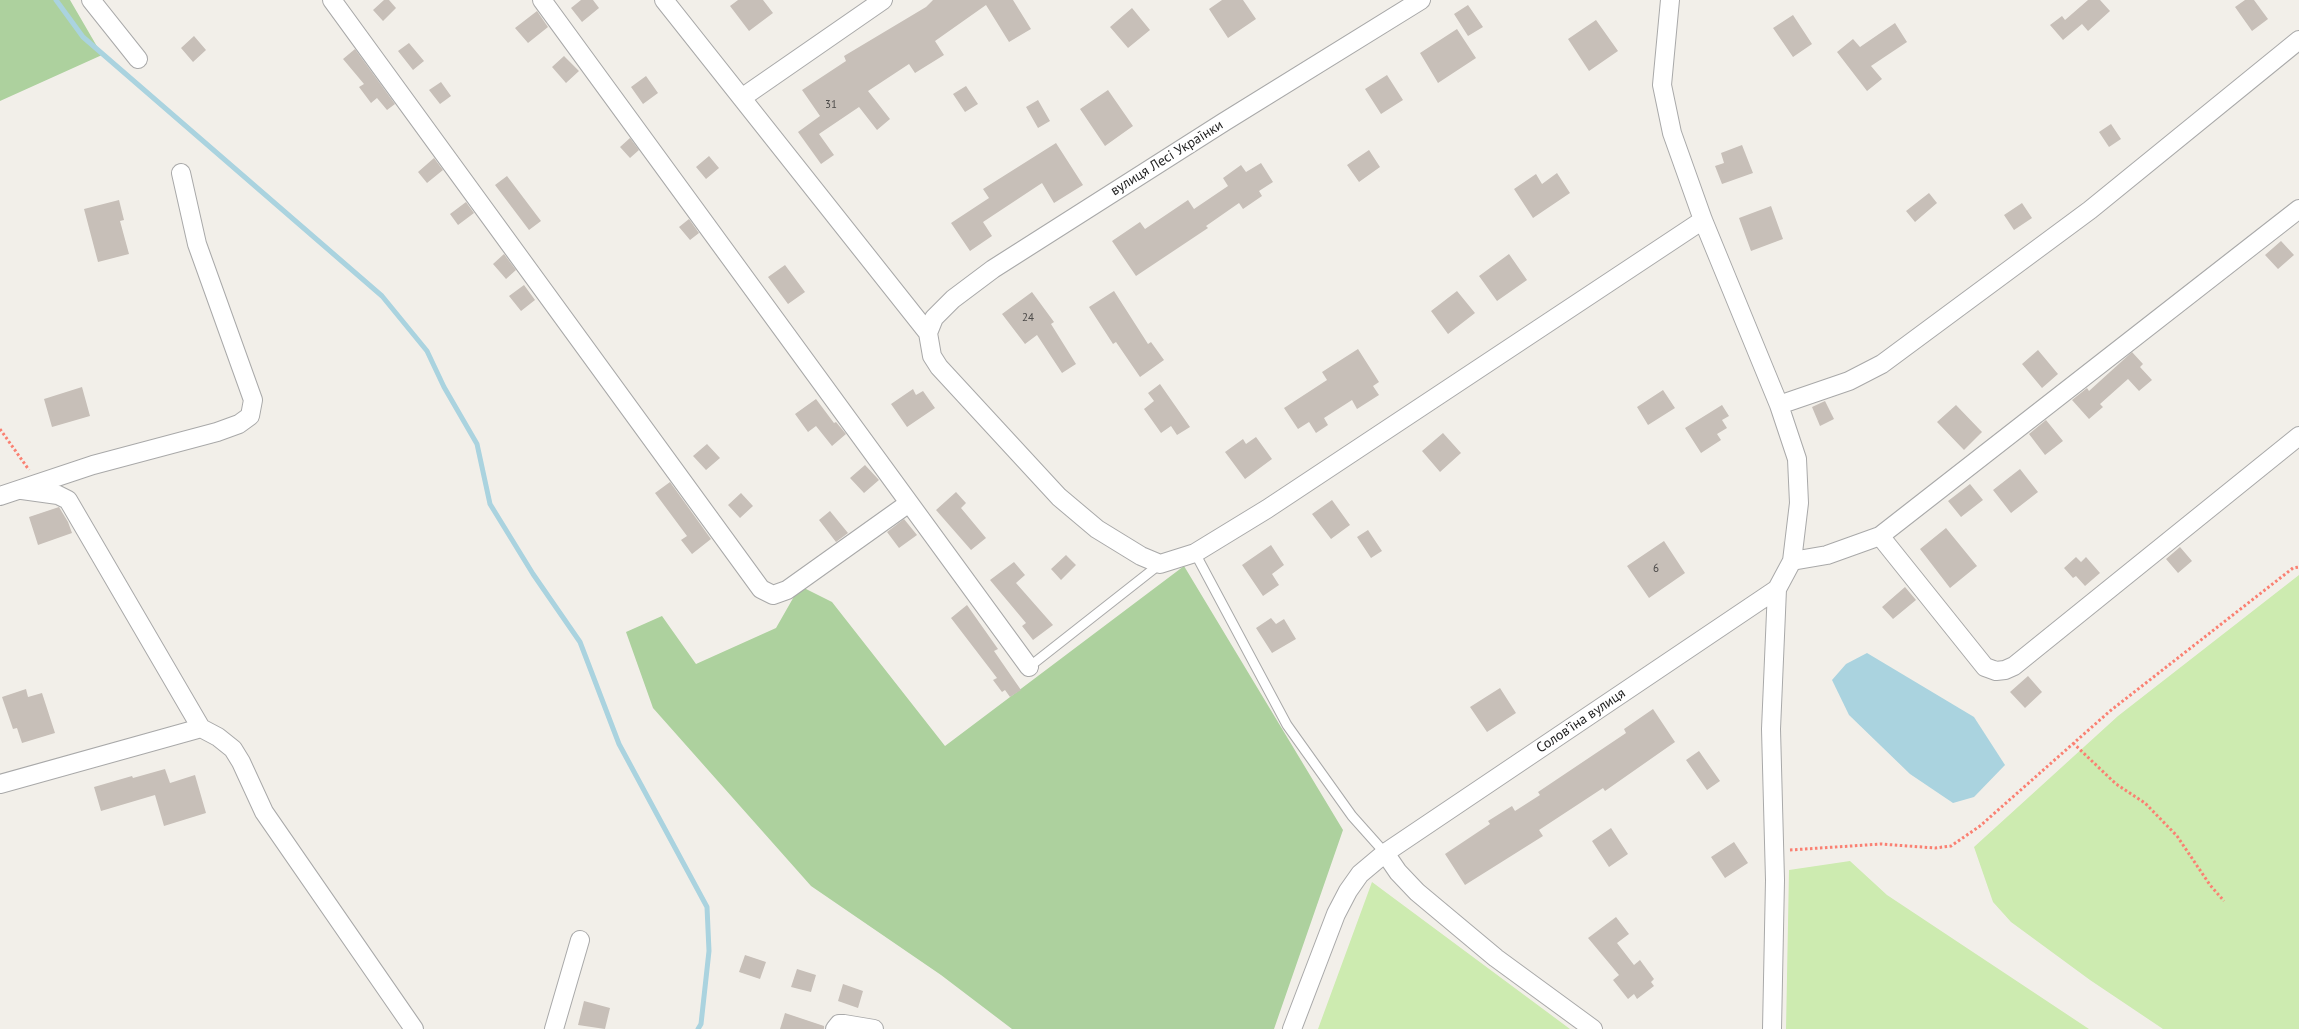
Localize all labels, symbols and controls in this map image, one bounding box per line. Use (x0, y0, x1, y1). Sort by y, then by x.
house number: 31 (825, 98, 837, 112)
street label: вулиця Лесі Українки (1108, 117, 1226, 199)
house number: 24 (1022, 311, 1034, 325)
house number: 6 (1653, 562, 1659, 576)
street label: Соловʼїна вулиця (1533, 685, 1629, 757)

